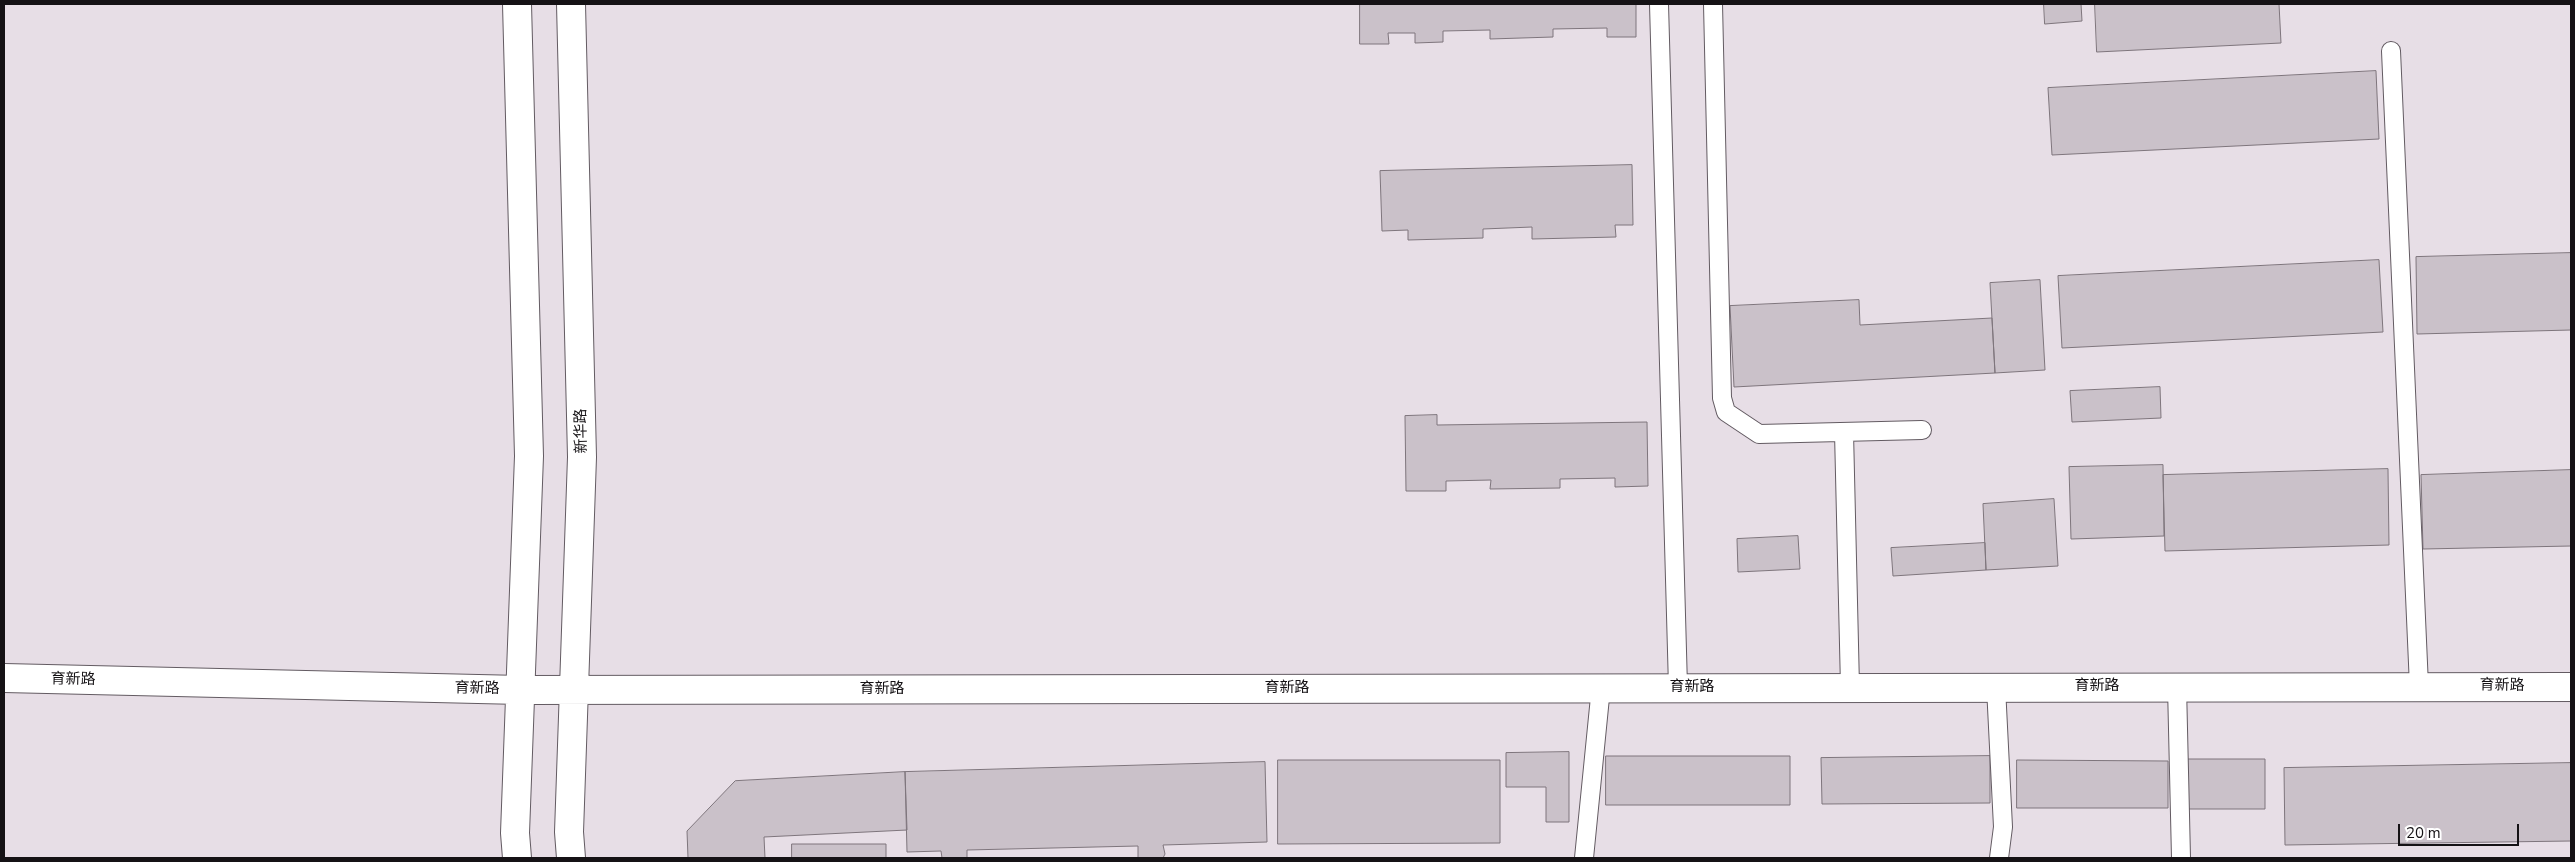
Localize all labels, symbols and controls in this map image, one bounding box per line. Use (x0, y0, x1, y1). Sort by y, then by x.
street label: 新华路 (573, 408, 591, 454)
street label: 育新路 (50, 671, 96, 689)
street label: 育新路 (2075, 677, 2119, 695)
street label: 育新路 (2479, 677, 2525, 695)
street label: 育新路 (1670, 678, 1714, 696)
street label: 育新路 (1265, 679, 1309, 697)
street label: 育新路 (454, 680, 500, 698)
street label: 育新路 (860, 680, 904, 698)
scale bar (2400, 814, 2521, 846)
text: 20 m (2406, 823, 2441, 843)

